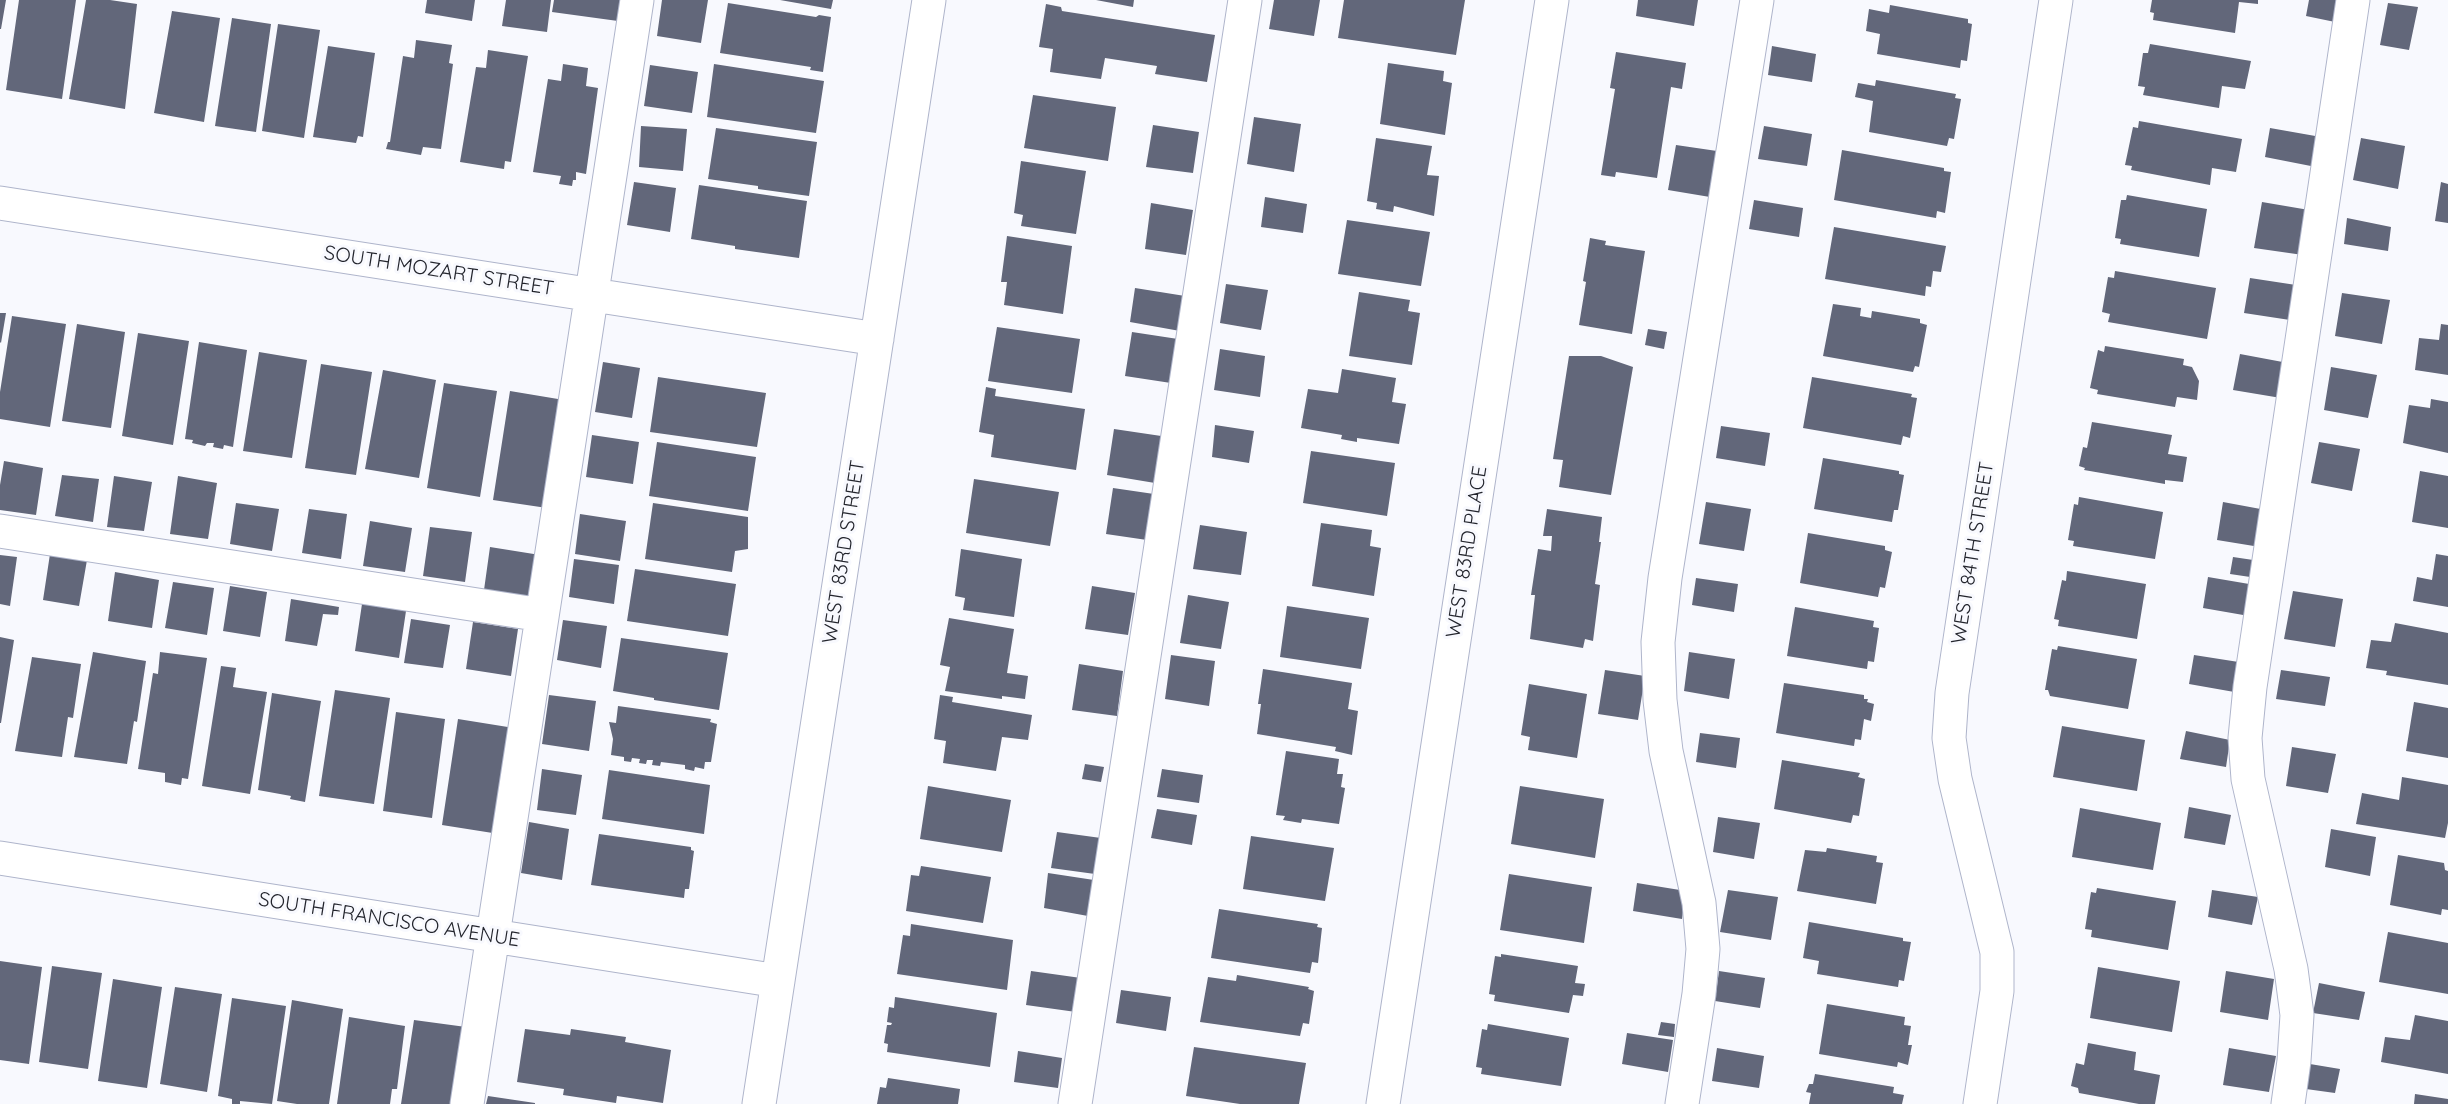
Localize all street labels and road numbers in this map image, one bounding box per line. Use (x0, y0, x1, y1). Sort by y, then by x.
street label: SOUTH MOZART STREET (322, 241, 556, 301)
street label: WEST 83RD STREET (818, 459, 870, 645)
street label: WEST 84TH STREET (1947, 460, 1999, 646)
street label: WEST 83RD PLACE (1442, 464, 1492, 640)
street label: SOUTH FRANCISCO AVENUE (257, 887, 521, 953)

